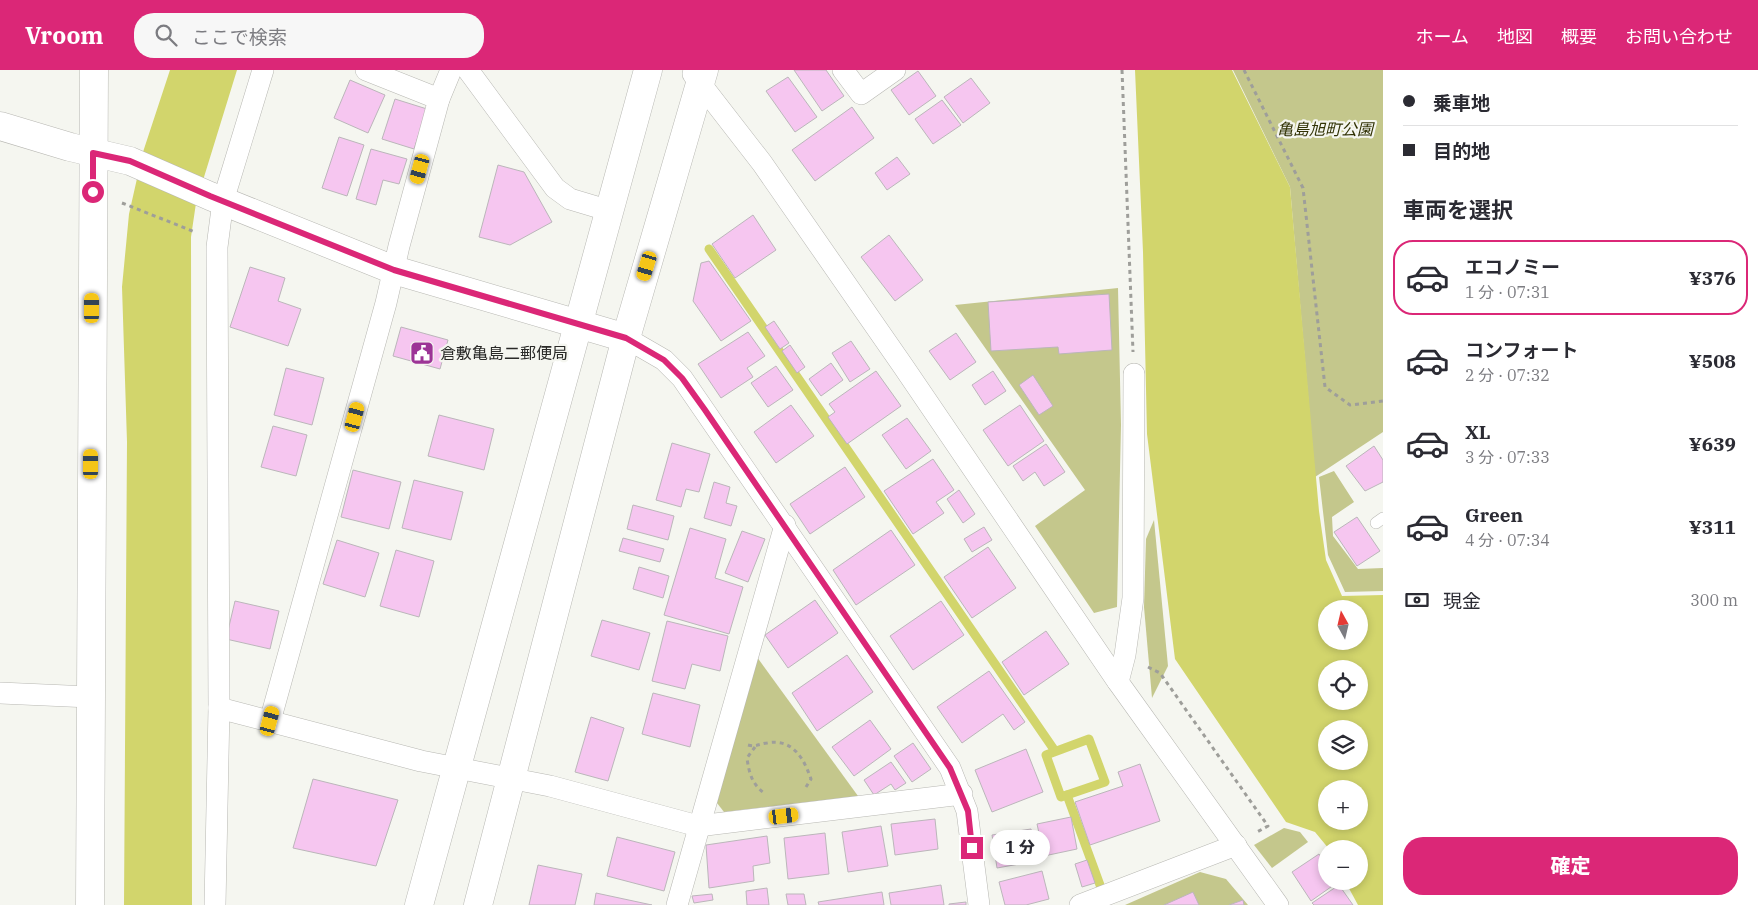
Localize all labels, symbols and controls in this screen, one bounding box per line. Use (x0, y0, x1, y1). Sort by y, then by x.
search box (134, 13, 484, 58)
text: Vroom (25, 19, 104, 51)
icon: search (152, 21, 180, 49)
text: ここで検索 (192, 25, 287, 49)
text: ホーム (1416, 25, 1469, 48)
text: 地図 (1497, 25, 1533, 48)
text: 概要 (1561, 25, 1597, 48)
text: お問い合わせ (1625, 25, 1733, 48)
text: 乗車地 (1433, 91, 1490, 115)
park label: 亀島旭町公園 (1277, 119, 1375, 139)
text: 目的地 (1433, 139, 1490, 163)
car (408, 153, 431, 185)
route start (82, 181, 104, 203)
text: 車両を選択 (1403, 195, 1513, 224)
car (635, 249, 658, 283)
icon: car (1405, 255, 1450, 300)
text: エコノミー (1465, 255, 1560, 279)
text: ¥376 (1689, 266, 1736, 290)
text: 1 分 · 07:31 (1465, 282, 1550, 302)
car (84, 293, 99, 323)
icon: car (1405, 338, 1450, 383)
text: コンフォート (1465, 338, 1578, 362)
public building icon: 倉敷亀島二郵便局 (409, 340, 435, 366)
place label: 倉敷亀島二郵便局 (440, 343, 568, 363)
text: ¥508 (1689, 349, 1736, 373)
text: 2 分 · 07:32 (1465, 365, 1550, 385)
car (343, 401, 366, 433)
text: XL (1465, 420, 1491, 444)
icon: car (1405, 421, 1450, 466)
text: ¥639 (1689, 432, 1736, 456)
text: 3 分 · 07:33 (1465, 447, 1550, 467)
car (83, 449, 98, 479)
text: Green (1465, 503, 1523, 527)
icon: car (1405, 504, 1450, 549)
text: ¥311 (1689, 515, 1736, 539)
text: 4 分 · 07:34 (1465, 530, 1550, 550)
icon: cash (1403, 586, 1431, 614)
text: 現金 (1443, 589, 1481, 613)
text: 300 m (1690, 590, 1738, 610)
north arrow (1318, 600, 1368, 650)
map controls (1318, 600, 1368, 890)
button: locate (1318, 660, 1368, 710)
car (258, 705, 281, 737)
button: layers (1318, 720, 1368, 770)
button: + (1318, 780, 1368, 830)
car (768, 807, 799, 825)
callout: 1 分 (990, 830, 1050, 866)
route end (961, 837, 983, 859)
text: 1 分 (1005, 837, 1035, 857)
button: 確定 (1403, 837, 1738, 895)
button: − (1318, 840, 1368, 890)

